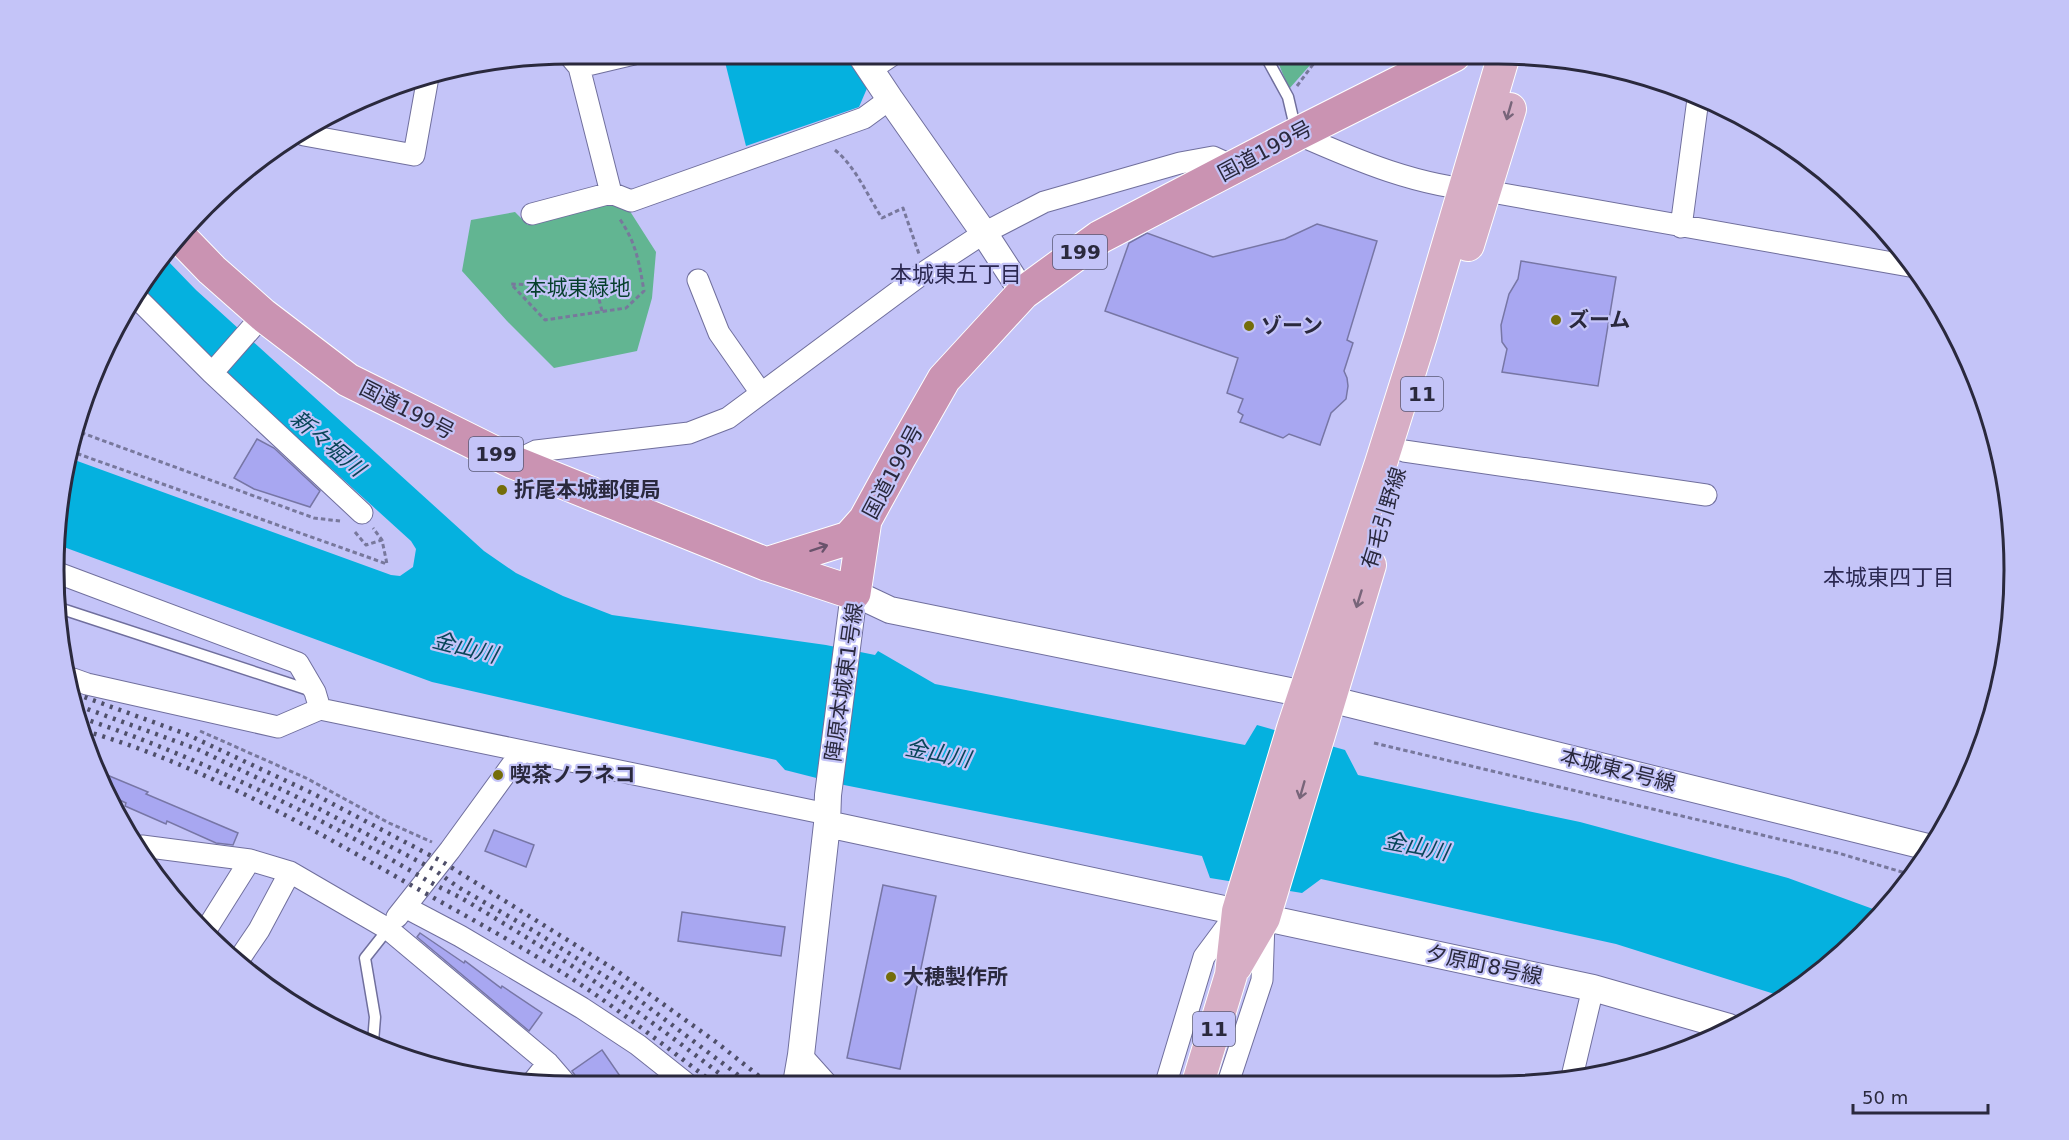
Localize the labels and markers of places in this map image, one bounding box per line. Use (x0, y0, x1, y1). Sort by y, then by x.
place label: ズーム (1568, 308, 1630, 332)
marker: ズーム (1549, 313, 1563, 327)
place label: ゾーン (1261, 314, 1323, 338)
marker: ゾーン (1242, 319, 1256, 333)
place label: 折尾本城郵便局 (514, 478, 661, 502)
marker: 折尾本城郵便局 (495, 483, 509, 497)
place label: 喫茶ノラネコ (510, 763, 636, 787)
marker: 喫茶ノラネコ (491, 768, 505, 782)
place label: 大穂製作所 (903, 965, 1008, 989)
marker: 大穂製作所 (884, 970, 898, 984)

